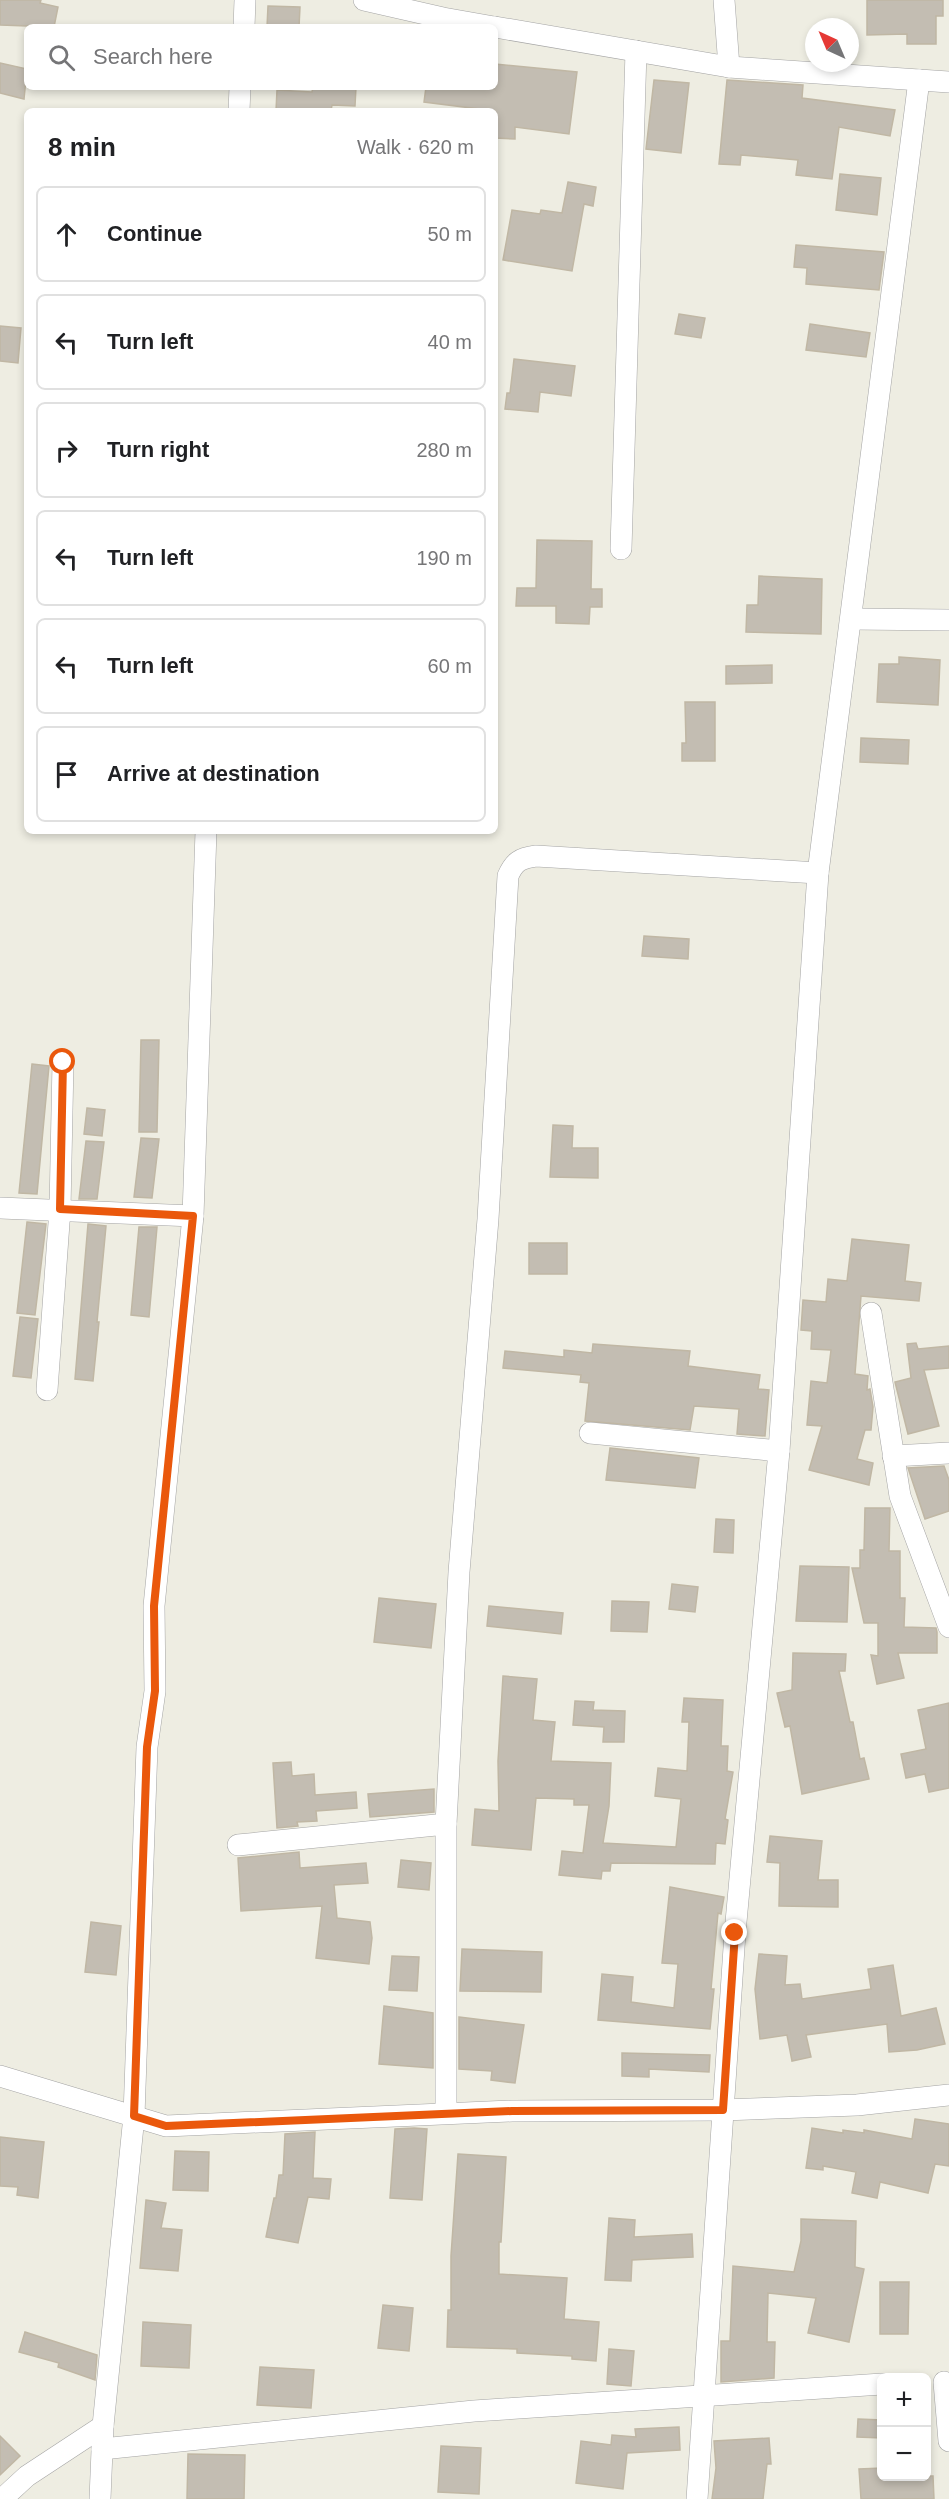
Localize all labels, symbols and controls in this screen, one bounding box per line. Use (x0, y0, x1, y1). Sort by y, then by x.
north arrow (805, 18, 859, 72)
search box (24, 24, 498, 90)
icon: search (45, 41, 78, 74)
text: Search here (93, 44, 213, 69)
text: 8 min (48, 132, 116, 162)
text: Walk · 620 m (357, 136, 474, 158)
icon: ahead (50, 218, 83, 251)
text: Continue (107, 221, 202, 246)
text: 50 m (428, 223, 472, 245)
icon: left (50, 326, 83, 359)
text: Turn left (107, 329, 193, 354)
text: 40 m (428, 331, 472, 353)
icon: right (50, 434, 83, 467)
text: Turn right (107, 437, 209, 462)
text: 280 m (416, 439, 472, 461)
icon: left (50, 542, 83, 575)
text: Turn left (107, 545, 193, 570)
text: 190 m (416, 547, 472, 569)
icon: left (50, 650, 83, 683)
text: Turn left (107, 653, 193, 678)
text: 60 m (428, 655, 472, 677)
icon: arrive (50, 758, 83, 791)
text: Arrive at destination (107, 761, 320, 786)
route start (49, 1048, 75, 1074)
route end (721, 1919, 747, 1945)
map controls (877, 2373, 931, 2481)
button: + (877, 2373, 931, 2427)
button: − (877, 2427, 931, 2481)

